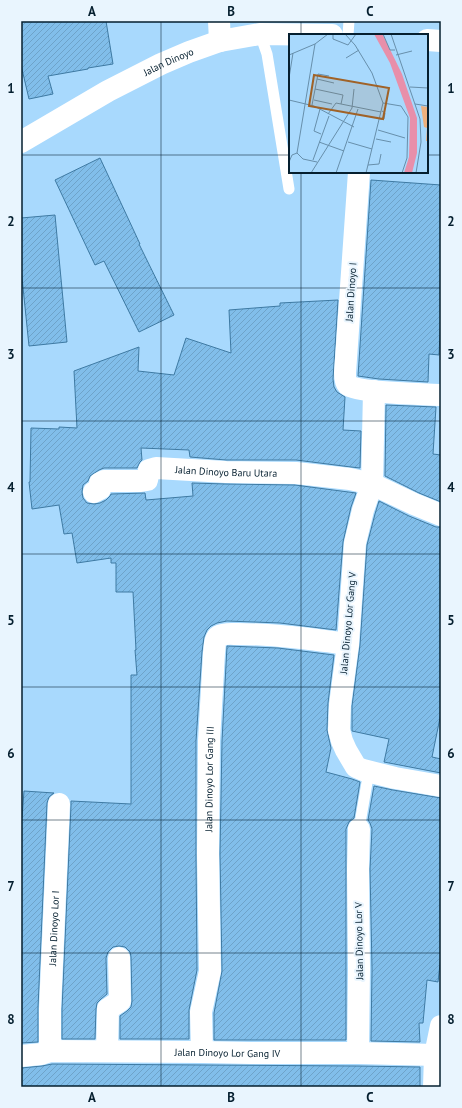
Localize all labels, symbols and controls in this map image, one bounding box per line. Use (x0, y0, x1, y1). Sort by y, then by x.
text: A (88, 3, 96, 20)
text: B (227, 3, 235, 20)
text: C (366, 3, 374, 20)
inset map (289, 34, 428, 173)
street label: Jalan Dinoyo (140, 44, 195, 79)
text: 1 (7, 80, 15, 97)
text: 1 (447, 80, 455, 97)
text: 2 (7, 213, 15, 230)
text: 2 (447, 213, 455, 230)
street label: Jalan Dinoyo I (342, 262, 360, 323)
text: 3 (7, 346, 15, 363)
text: 3 (447, 346, 455, 363)
street label: Jalan Dinoyo Baru Utara (174, 463, 277, 479)
text: 4 (7, 479, 15, 496)
text: 4 (447, 479, 455, 496)
street label: Jalan Dinoyo Lor Gang V (337, 571, 359, 676)
text: 5 (7, 612, 15, 629)
text: 5 (447, 612, 455, 629)
street label: Jalan Dinoyo Lor Gang III (202, 726, 216, 833)
text: 6 (7, 745, 15, 762)
text: 6 (447, 745, 455, 762)
text: 7 (7, 878, 15, 895)
text: 7 (447, 878, 455, 895)
street label: Jalan Dinoyo Lor I (45, 890, 62, 967)
street label: Jalan Dinoyo Lor V (352, 902, 366, 981)
text: 8 (7, 1011, 15, 1028)
text: 8 (447, 1011, 455, 1028)
street label: Jalan Dinoyo Lor Gang IV (173, 1045, 281, 1060)
text: A (88, 1089, 96, 1106)
text: B (227, 1089, 235, 1106)
text: C (366, 1089, 374, 1106)

